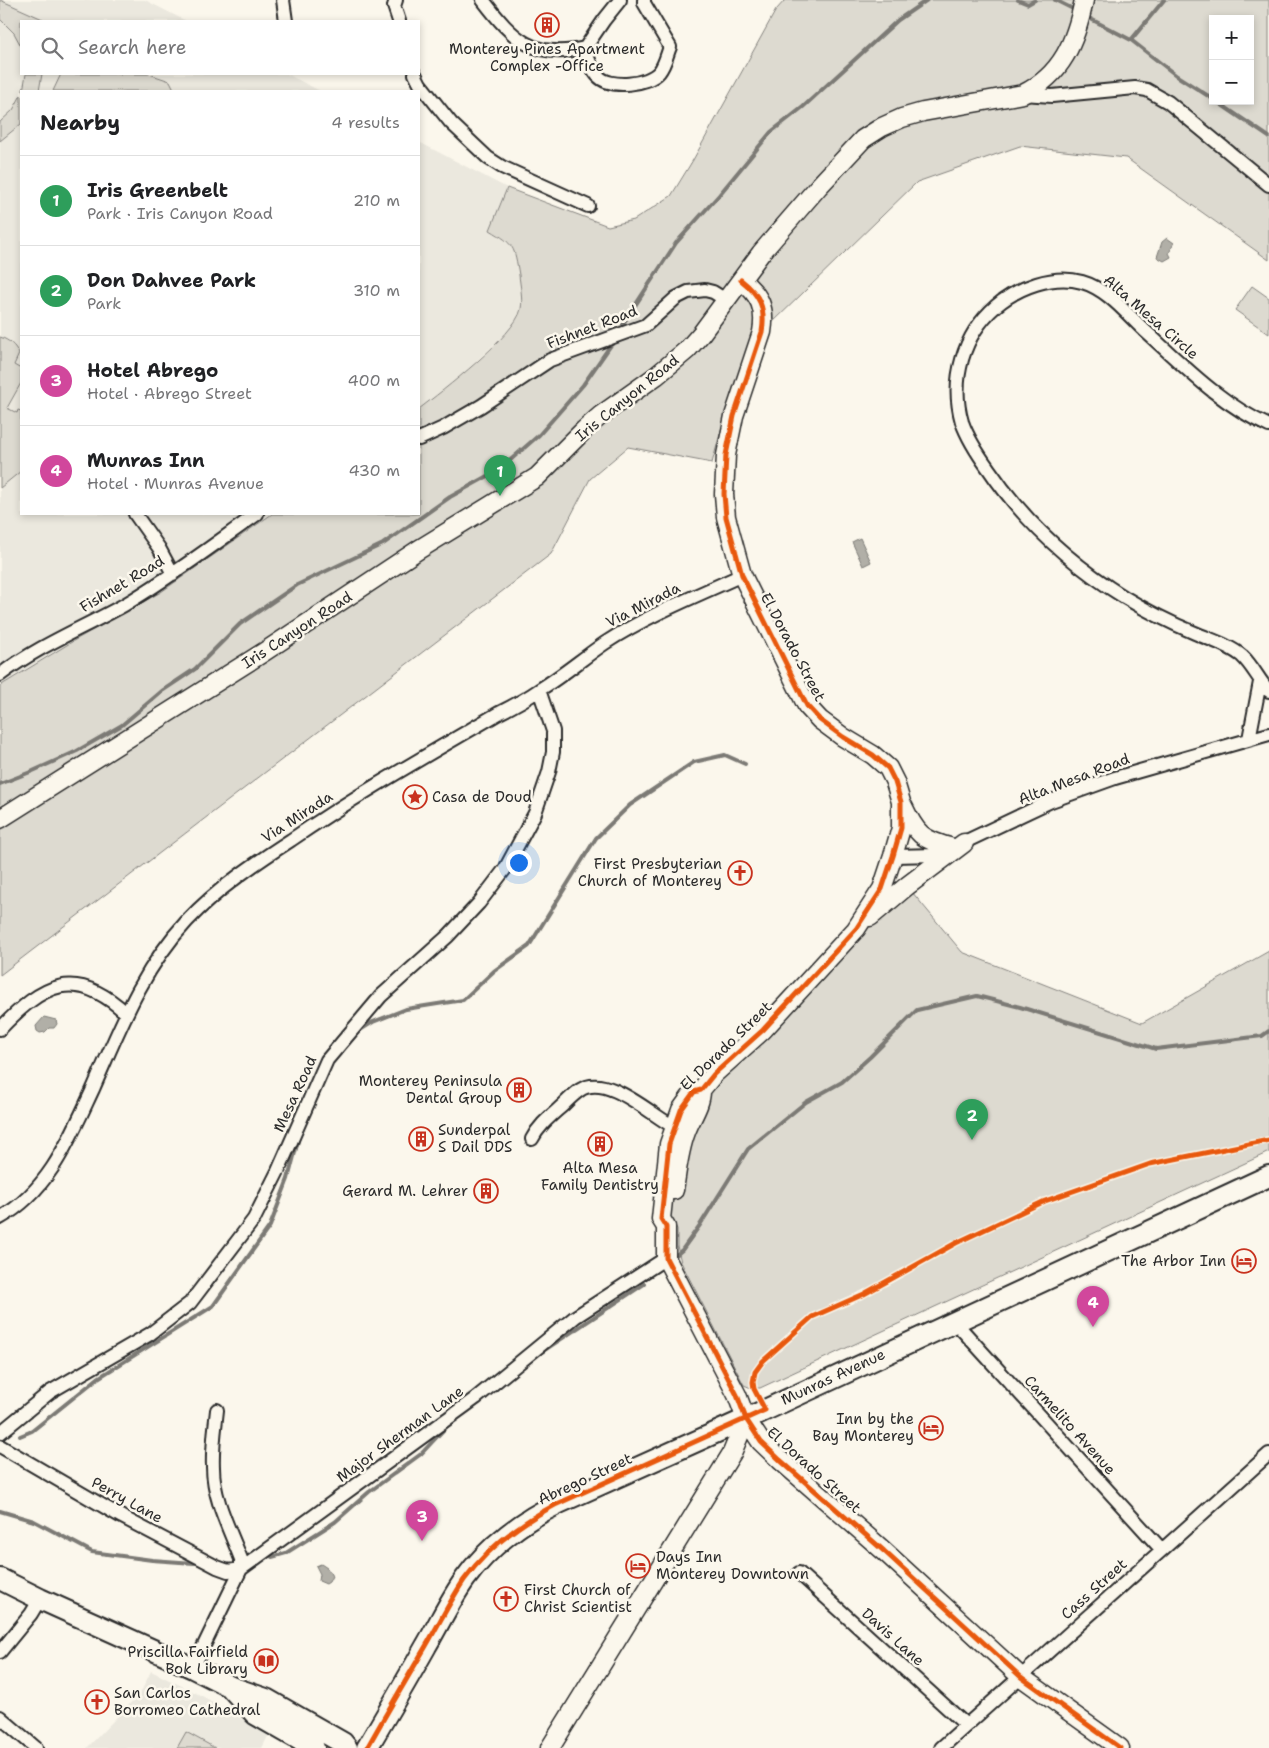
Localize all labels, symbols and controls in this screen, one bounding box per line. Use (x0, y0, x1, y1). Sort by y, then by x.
building icon: Monterey Pines Apartment Complex -Office (534, 12, 560, 38)
map controls (1209, 15, 1254, 105)
button: + (1209, 15, 1254, 60)
search box (20, 20, 420, 75)
icon: search (38, 34, 66, 62)
text: Search here (78, 35, 187, 60)
place label: Monterey Pines Apartment Complex -Office (449, 39, 645, 76)
button: − (1209, 60, 1254, 105)
text: Nearby (40, 109, 120, 137)
text: 4 results (331, 112, 400, 133)
text: Iris Greenbelt (87, 178, 228, 203)
text: 1 (52, 190, 60, 211)
text: 210 m (353, 190, 400, 211)
text: Park · Iris Canyon Road (87, 203, 273, 224)
text: Don Dahvee Park (87, 268, 256, 293)
street label: Alta Mesa Circle (1099, 270, 1203, 364)
text: 2 (50, 280, 62, 301)
text: 310 m (353, 280, 400, 301)
text: Park (87, 293, 121, 314)
street label: Fishnet Road (544, 300, 641, 353)
street label: Iris Canyon Road (571, 350, 683, 446)
text: Hotel Abrego (87, 358, 218, 383)
text: 3 (50, 370, 62, 391)
text: 400 m (347, 370, 400, 391)
text: Hotel · Abrego Street (87, 383, 252, 404)
text: Munras Inn (87, 448, 205, 473)
pin: 1 (484, 455, 516, 496)
text: 4 (50, 460, 62, 481)
text: 430 m (349, 460, 400, 481)
text: Hotel · Munras Avenue (87, 473, 264, 494)
street label: Fishnet Road (76, 551, 168, 617)
street label: Via Mirada (602, 577, 684, 632)
street label: Iris Canyon Road (238, 587, 356, 673)
street label: El Dorado Street (756, 589, 830, 705)
street label: Alta Mesa Road (1015, 748, 1133, 809)
place icon: Casa de Doud (402, 784, 428, 810)
street label: Via Mirada (258, 786, 337, 847)
place label: Casa de Doud (432, 787, 532, 807)
your location (506, 850, 532, 876)
place label: First Presbyterian Church of Monterey (578, 854, 722, 891)
church icon: First Presbyterian Church of Monterey (727, 860, 753, 886)
street label: El Dorado Street (676, 997, 776, 1095)
street label: Mesa Road (269, 1052, 322, 1135)
place label: Monterey Peninsula Dental Group (359, 1071, 503, 1108)
building icon: Monterey Peninsula Dental Group (506, 1077, 532, 1103)
pin: 2 (956, 1099, 988, 1140)
place label: Sunderpal S Dail DDS (438, 1120, 512, 1157)
building icon: Sunderpal S Dail DDS (408, 1126, 434, 1152)
building icon: Alta Mesa Family Dentistry (587, 1131, 613, 1157)
place label: Alta Mesa Family Dentistry (541, 1158, 659, 1195)
building icon: Gerard M. Lehrer (473, 1178, 499, 1204)
place label: Gerard M. Lehrer (342, 1181, 468, 1201)
hotel icon: The Arbor Inn (1231, 1248, 1257, 1274)
place label: The Arbor Inn (1121, 1251, 1226, 1271)
pin: 4 (1077, 1286, 1109, 1327)
street label: Munras Avenue (778, 1344, 888, 1410)
street label: Carmelito Avenue (1020, 1371, 1120, 1479)
street label: Major Sherman Lane (332, 1381, 468, 1487)
place label: Inn by the Bay Monterey (813, 1409, 914, 1446)
hotel icon: Inn by the Bay Monterey (918, 1415, 944, 1441)
street label: El Dorado Street (763, 1422, 865, 1518)
street label: Abrego Street (535, 1448, 635, 1510)
street label: Perry Lane (88, 1472, 166, 1528)
pin: 3 (406, 1500, 438, 1541)
place label: Days Inn Monterey Downtown (656, 1547, 809, 1584)
hotel icon: Days Inn Monterey Downtown (625, 1553, 651, 1579)
street label: Cass Street (1057, 1554, 1131, 1624)
place label: First Church of Christ Scientist (524, 1580, 632, 1617)
church icon: First Church of Christ Scientist (493, 1586, 519, 1612)
street label: Davis Lane (857, 1604, 929, 1670)
place label: Priscilla Fairfield Bok Library (128, 1642, 248, 1679)
library icon: Priscilla Fairfield Bok Library (253, 1648, 279, 1674)
place label: San Carlos Borromeo Cathedral (114, 1683, 261, 1720)
church icon: San Carlos Borromeo Cathedral (84, 1689, 110, 1715)

